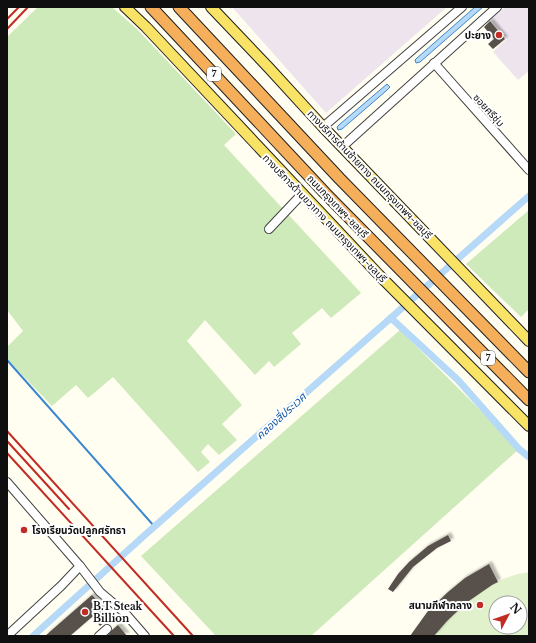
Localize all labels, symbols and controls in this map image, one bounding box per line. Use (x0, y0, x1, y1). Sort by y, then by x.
place label: ปะยาง (465, 29, 491, 42)
marker: ปะยาง (494, 30, 504, 40)
road number: 7 (207, 67, 221, 81)
street label: ซอยศรีชุ่ม (470, 91, 507, 129)
street label: ทางบริการด้านซ้ายทาง ถนนกรุงเทพฯ-ชลบุรี (305, 107, 435, 241)
street label: ทางบริการด้านขวาทาง ถนนกรุงเทพฯ-ชลบุรี (260, 152, 390, 285)
street label: ถนนกรุงเทพฯ-ชลบุรี (305, 172, 371, 240)
road number: 7 (481, 351, 495, 365)
water label: คลองสี่ประเวศ (252, 388, 310, 442)
place label: โรงเรียนวัดปลูกศรัทธา (32, 524, 126, 537)
marker: โรงเรียนวัดปลูกศรัทธา (19, 525, 29, 535)
north arrow (488, 595, 528, 635)
place label: สนามกีฬากลาง (409, 599, 472, 612)
place label: B.T Steak Billion (93, 600, 143, 625)
marker: สนามกีฬากลาง (475, 600, 485, 610)
text: N (507, 600, 525, 617)
marker: B.T Steak Billion (80, 607, 90, 617)

